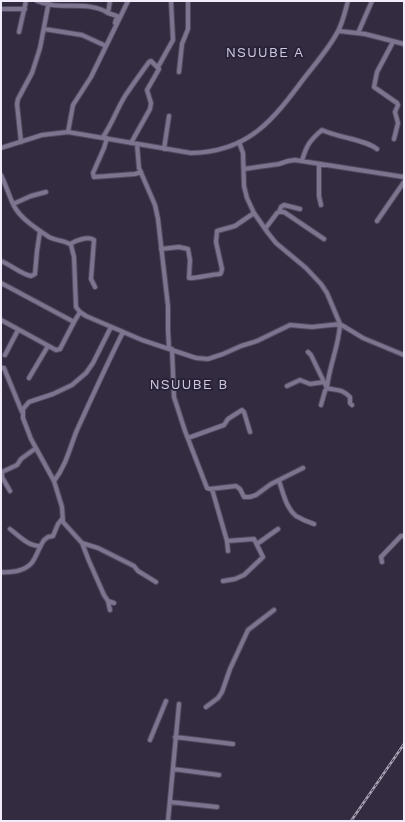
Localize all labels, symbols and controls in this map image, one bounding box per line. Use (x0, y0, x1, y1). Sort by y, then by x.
district label: NSUUBE A (226, 44, 304, 60)
district label: NSUUBE B (149, 376, 229, 392)

